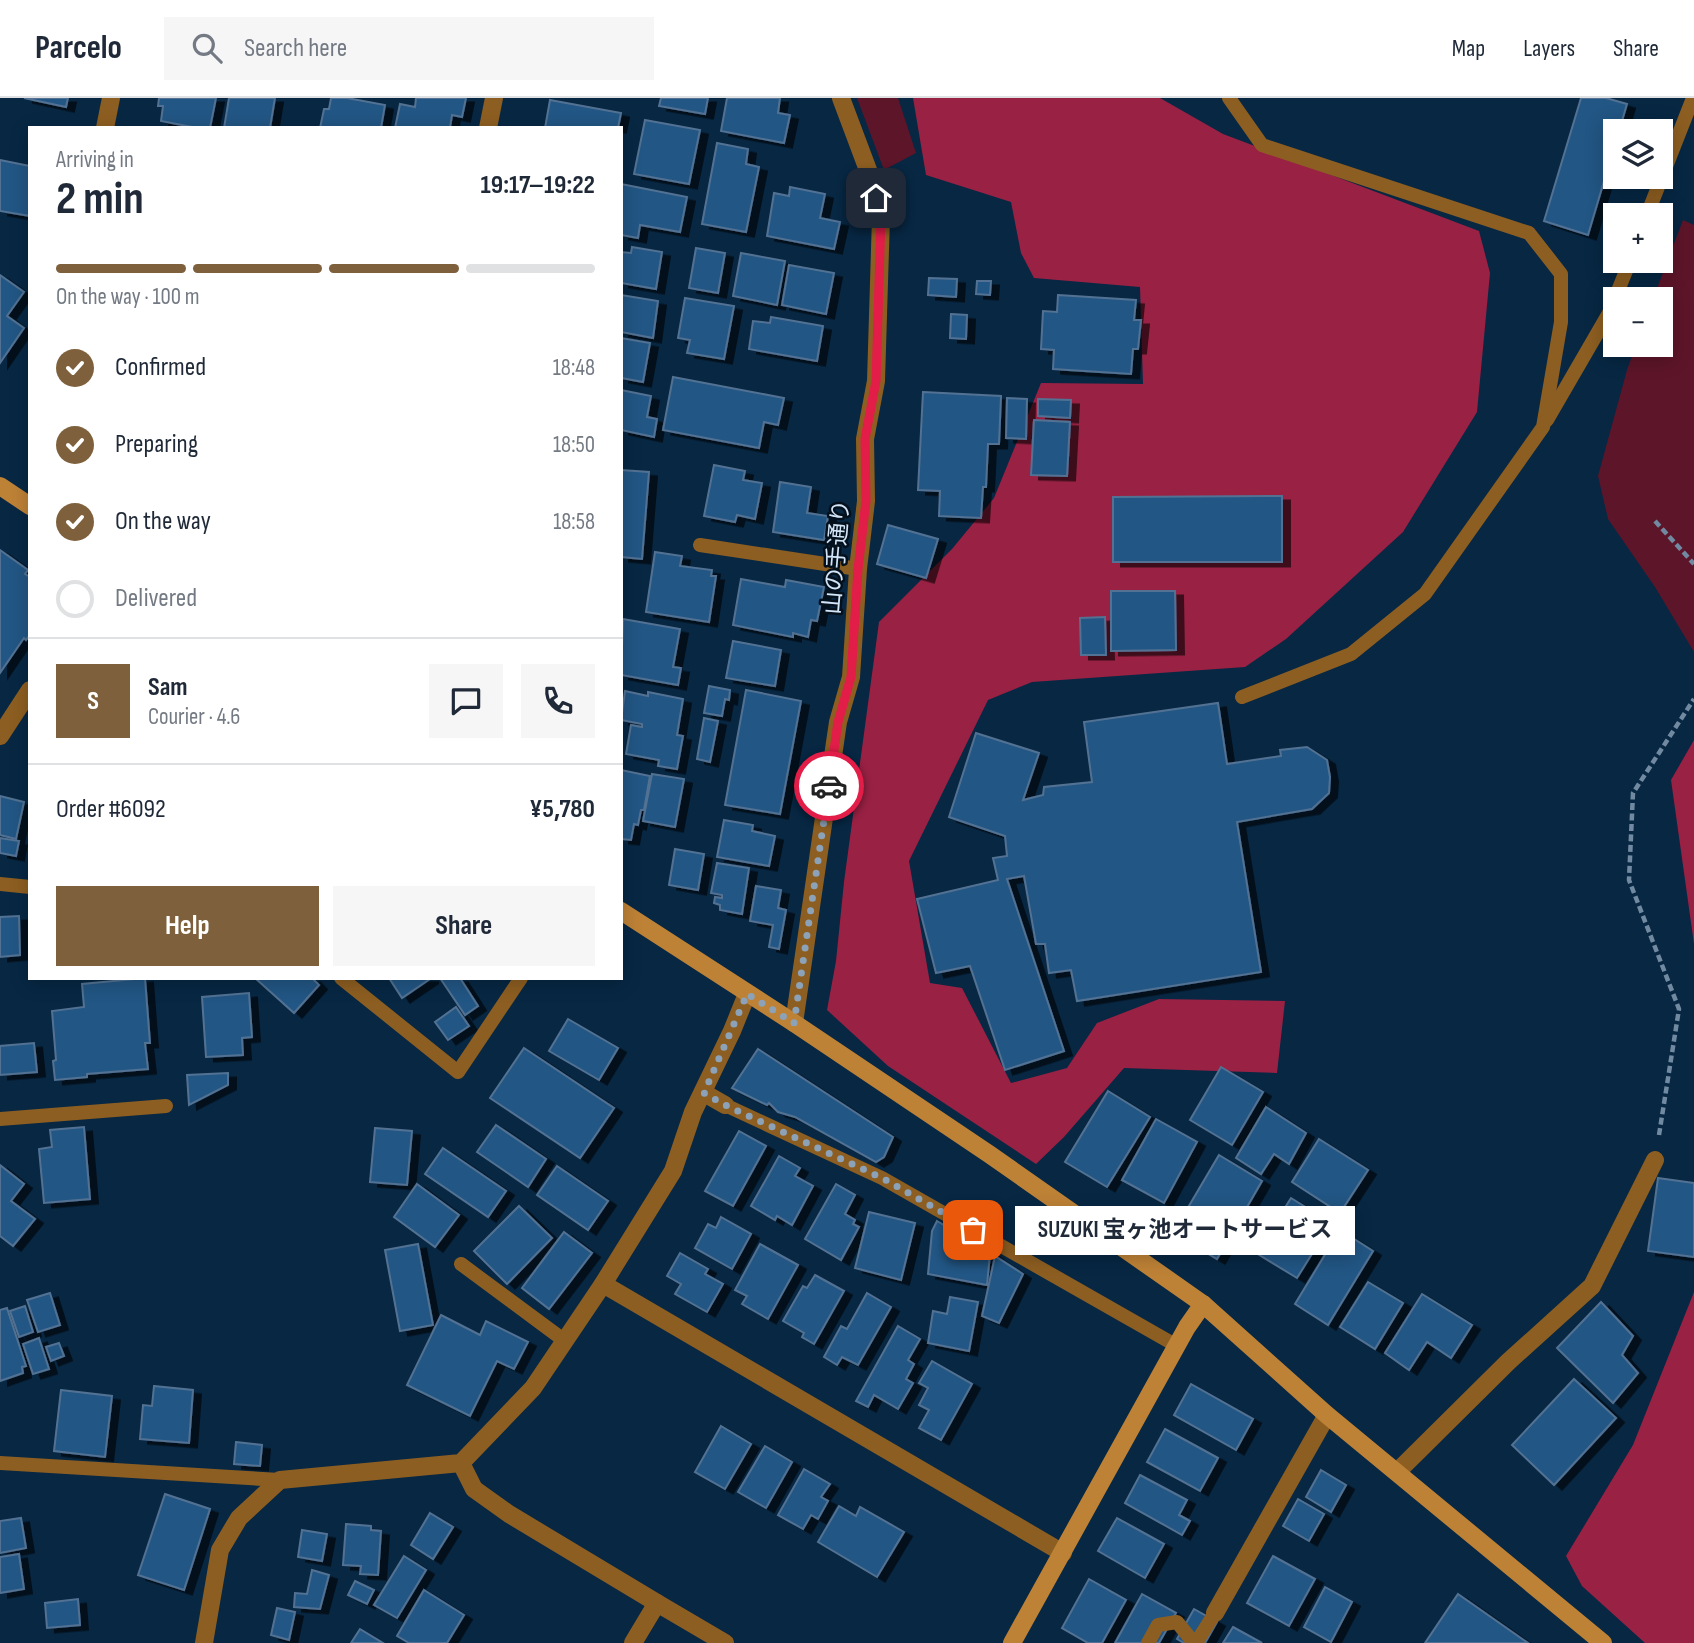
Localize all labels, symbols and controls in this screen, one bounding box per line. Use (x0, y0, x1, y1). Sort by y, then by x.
search box (164, 17, 654, 80)
text: Parcelo (35, 28, 122, 68)
icon: search (188, 29, 226, 67)
text: Search here (244, 33, 347, 64)
text: Map (1452, 34, 1485, 63)
text: Layers (1523, 34, 1575, 63)
text: Share (1613, 34, 1659, 63)
map controls (1603, 119, 1673, 357)
button: layers (1603, 119, 1673, 189)
text: Arriving in (56, 146, 134, 174)
pin (846, 168, 906, 228)
text: 19:17–19:22 (481, 170, 595, 201)
text: 2 min (56, 172, 144, 227)
icon: home (857, 179, 895, 217)
button: + (1603, 203, 1673, 273)
text: On the way · 100 m (56, 283, 200, 311)
button: − (1603, 287, 1673, 357)
icon: check (56, 349, 94, 387)
text: Confirmed (115, 352, 206, 383)
text: 18:48 (553, 354, 595, 382)
icon: check (56, 426, 94, 464)
text: Preparing (115, 429, 198, 460)
text: 18:50 (553, 431, 595, 459)
street label: 山の手通り (818, 499, 856, 616)
icon: check (56, 503, 94, 541)
text: On the way (115, 506, 211, 537)
text: 18:58 (553, 508, 595, 536)
text: Delivered (115, 583, 197, 614)
button: chat (429, 664, 503, 738)
button: phone (521, 664, 595, 738)
text: Sam (148, 672, 188, 703)
text: S (87, 686, 99, 717)
text: Courier · 4.6 (148, 703, 240, 731)
courier (794, 751, 864, 821)
icon: car (810, 767, 848, 805)
text: Order #6092 (56, 794, 166, 825)
text: ¥5,780 (529, 794, 595, 825)
button: Help (56, 886, 319, 966)
button: Share (333, 886, 595, 966)
pin (943, 1200, 1003, 1260)
callout: SUZUKI 宝ヶ池オートサービス (1015, 1206, 1354, 1254)
icon: bag (954, 1211, 992, 1249)
text: SUZUKI 宝ヶ池オートサービス (1038, 1216, 1332, 1244)

